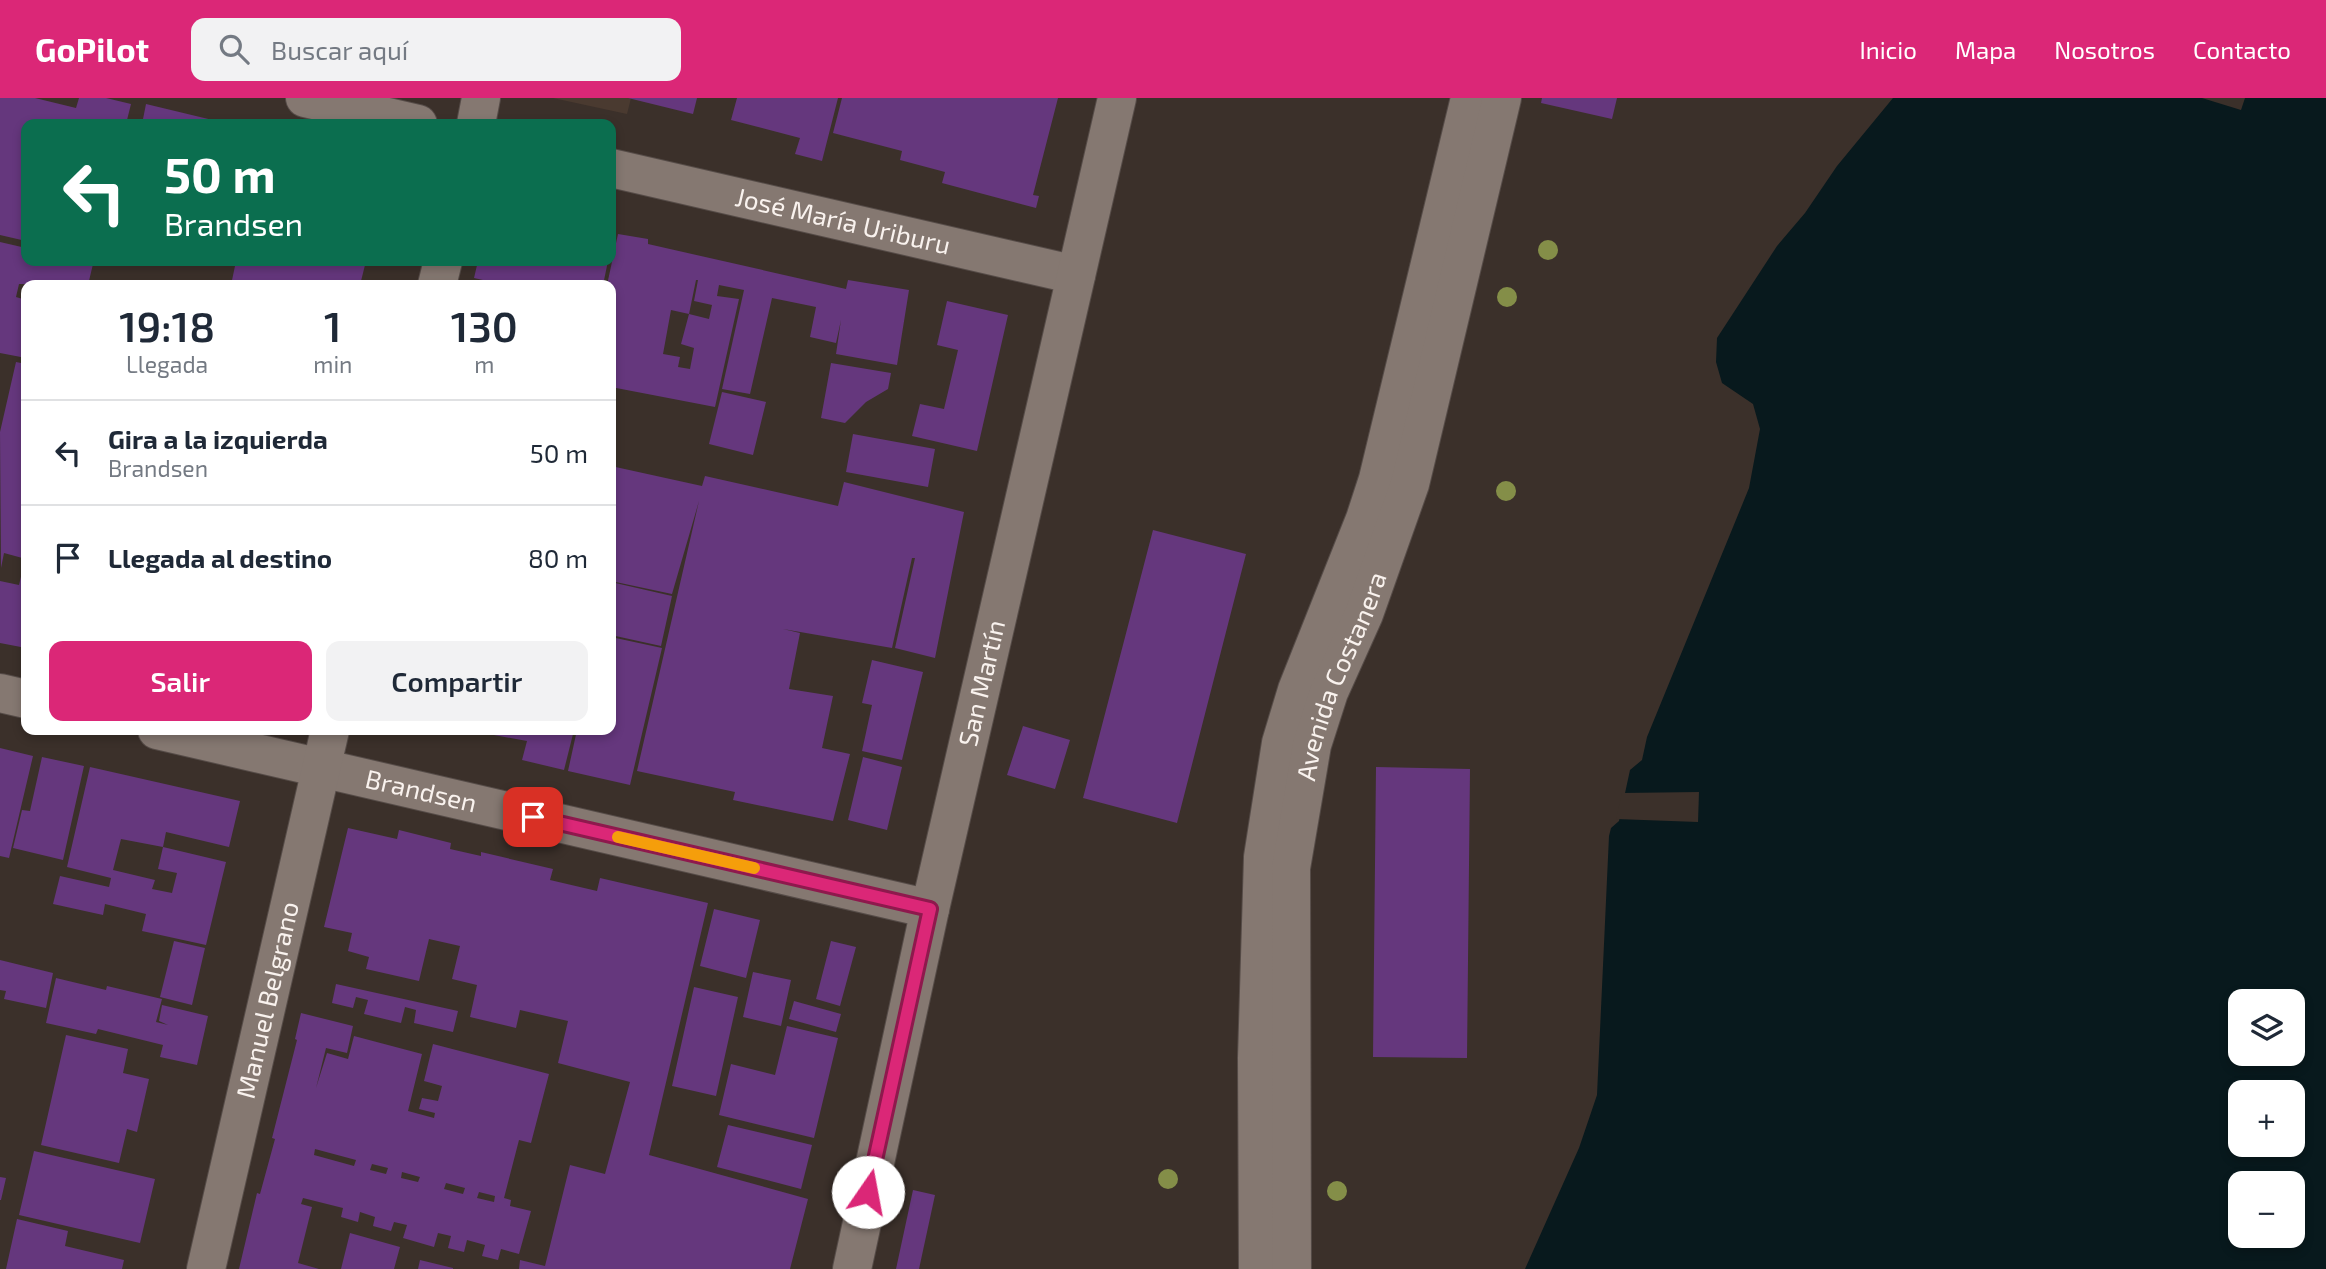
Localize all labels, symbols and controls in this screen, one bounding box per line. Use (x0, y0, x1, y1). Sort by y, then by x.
search box (191, 18, 681, 81)
text: GoPilot (35, 29, 149, 69)
icon: search (215, 30, 253, 68)
text: Buscar aquí (271, 34, 408, 65)
text: Inicio (1859, 35, 1917, 64)
text: Mapa (1955, 35, 2016, 64)
text: Nosotros (2054, 35, 2155, 64)
text: Contacto (2193, 35, 2291, 64)
text: 50 m (164, 144, 276, 203)
icon: left (49, 147, 140, 238)
street label: José María Uriburu (733, 180, 954, 260)
text: Brandsen (164, 204, 303, 242)
text: 19:18 (119, 300, 215, 350)
text: 1 (324, 300, 342, 350)
text: 130 (451, 300, 518, 350)
text: Llegada (126, 350, 208, 378)
text: min (313, 350, 352, 378)
text: m (474, 350, 494, 378)
text: Gira a la izquierda (108, 423, 328, 454)
icon: left (49, 434, 87, 472)
text: 50 m (530, 437, 588, 468)
text: Brandsen (108, 454, 208, 482)
icon: arrive (49, 539, 87, 577)
text: Llegada al destino (108, 542, 332, 573)
text: 80 m (528, 542, 588, 573)
street label: Avenida Costanera (1289, 567, 1392, 783)
street label: San Martín (951, 617, 1010, 749)
button: Salir (49, 641, 312, 721)
button: Compartir (326, 641, 588, 721)
street label: Brandsen (363, 762, 480, 818)
pin (503, 787, 563, 847)
icon: arrive (514, 798, 552, 836)
street label: Manuel Belgrano (229, 898, 304, 1101)
map controls (2228, 989, 2305, 1248)
button: layers (2228, 989, 2305, 1066)
button: + (2228, 1080, 2305, 1157)
position arrow (831, 1155, 905, 1229)
button: − (2228, 1171, 2305, 1248)

